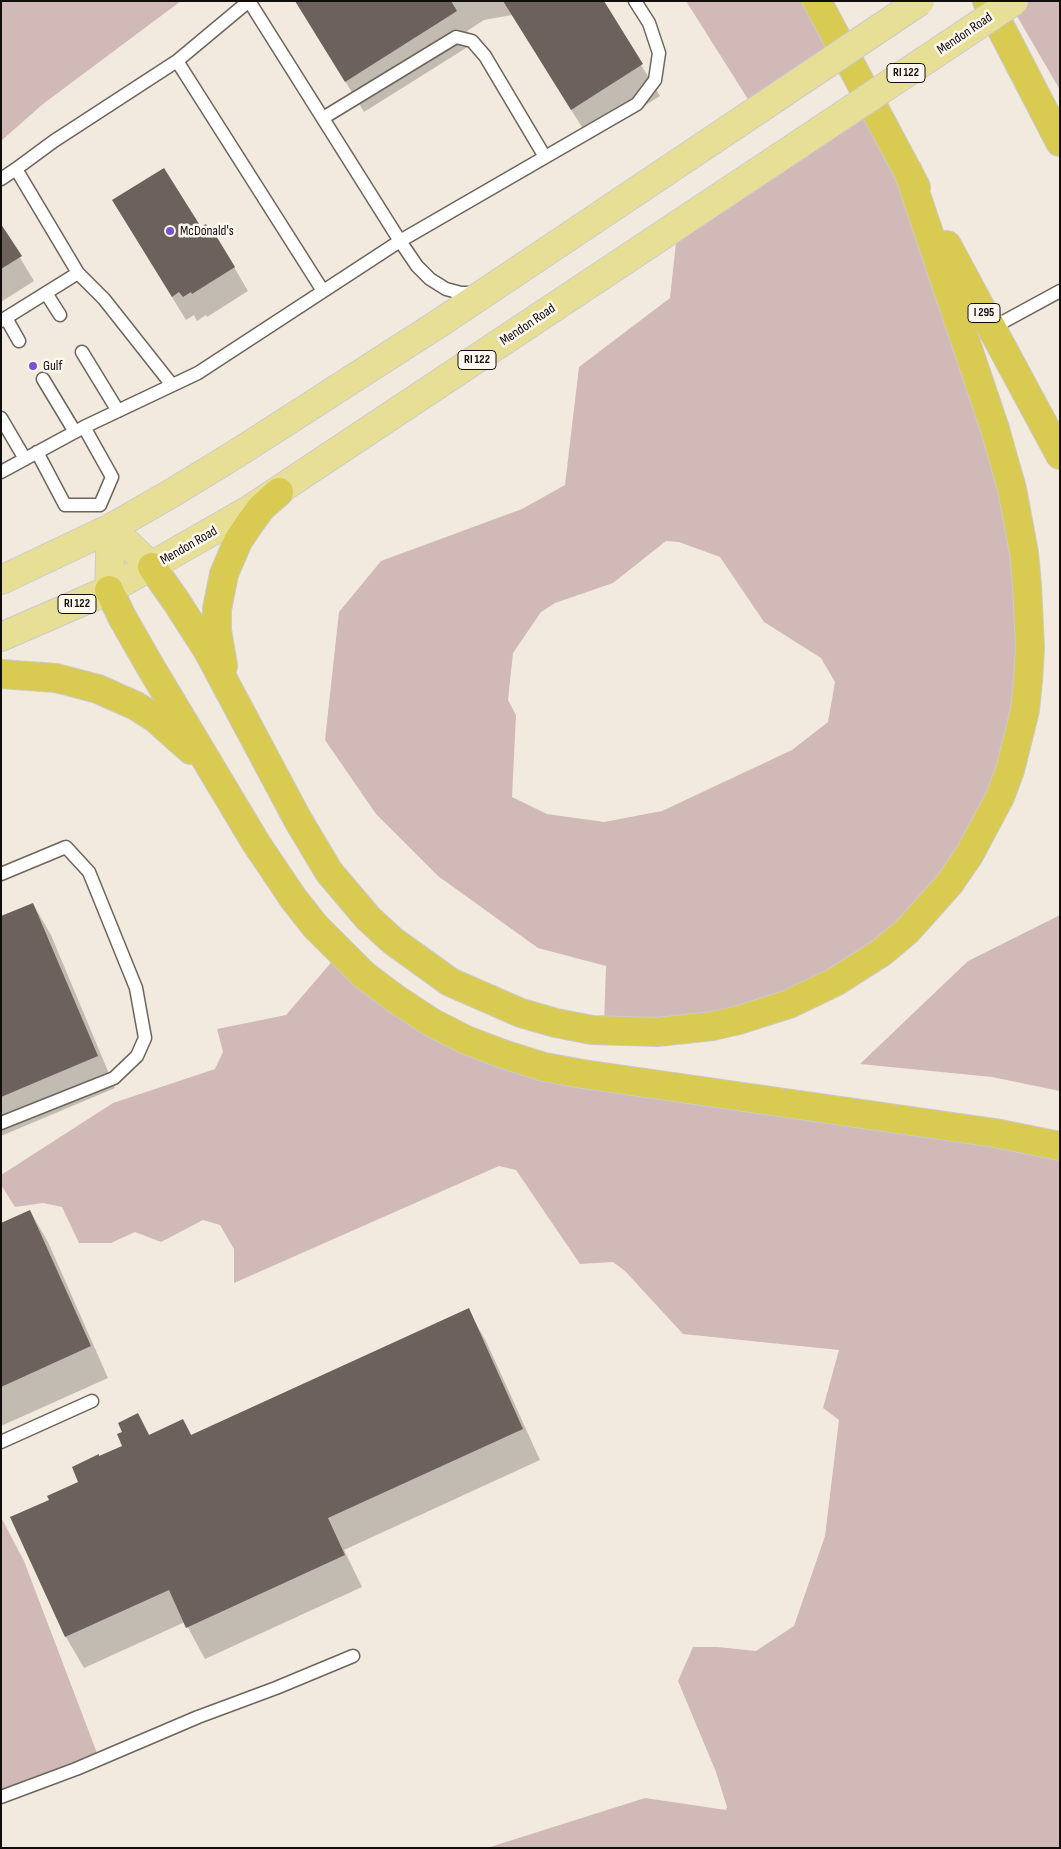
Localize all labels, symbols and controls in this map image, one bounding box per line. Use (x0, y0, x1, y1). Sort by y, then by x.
street label: Mendon Road (934, 9, 996, 59)
road number: RI 122 (887, 64, 925, 82)
place label: McDonald's (180, 223, 234, 239)
marker: McDonald's (164, 225, 176, 237)
street label: Mendon Road (497, 300, 559, 350)
road number: I 295 (968, 304, 1000, 322)
road number: RI 122 (458, 350, 496, 370)
place label: Gulf (43, 358, 63, 374)
marker: Gulf (27, 360, 39, 372)
street label: Mendon Road (157, 523, 221, 569)
road number: RI 122 (58, 594, 96, 614)

